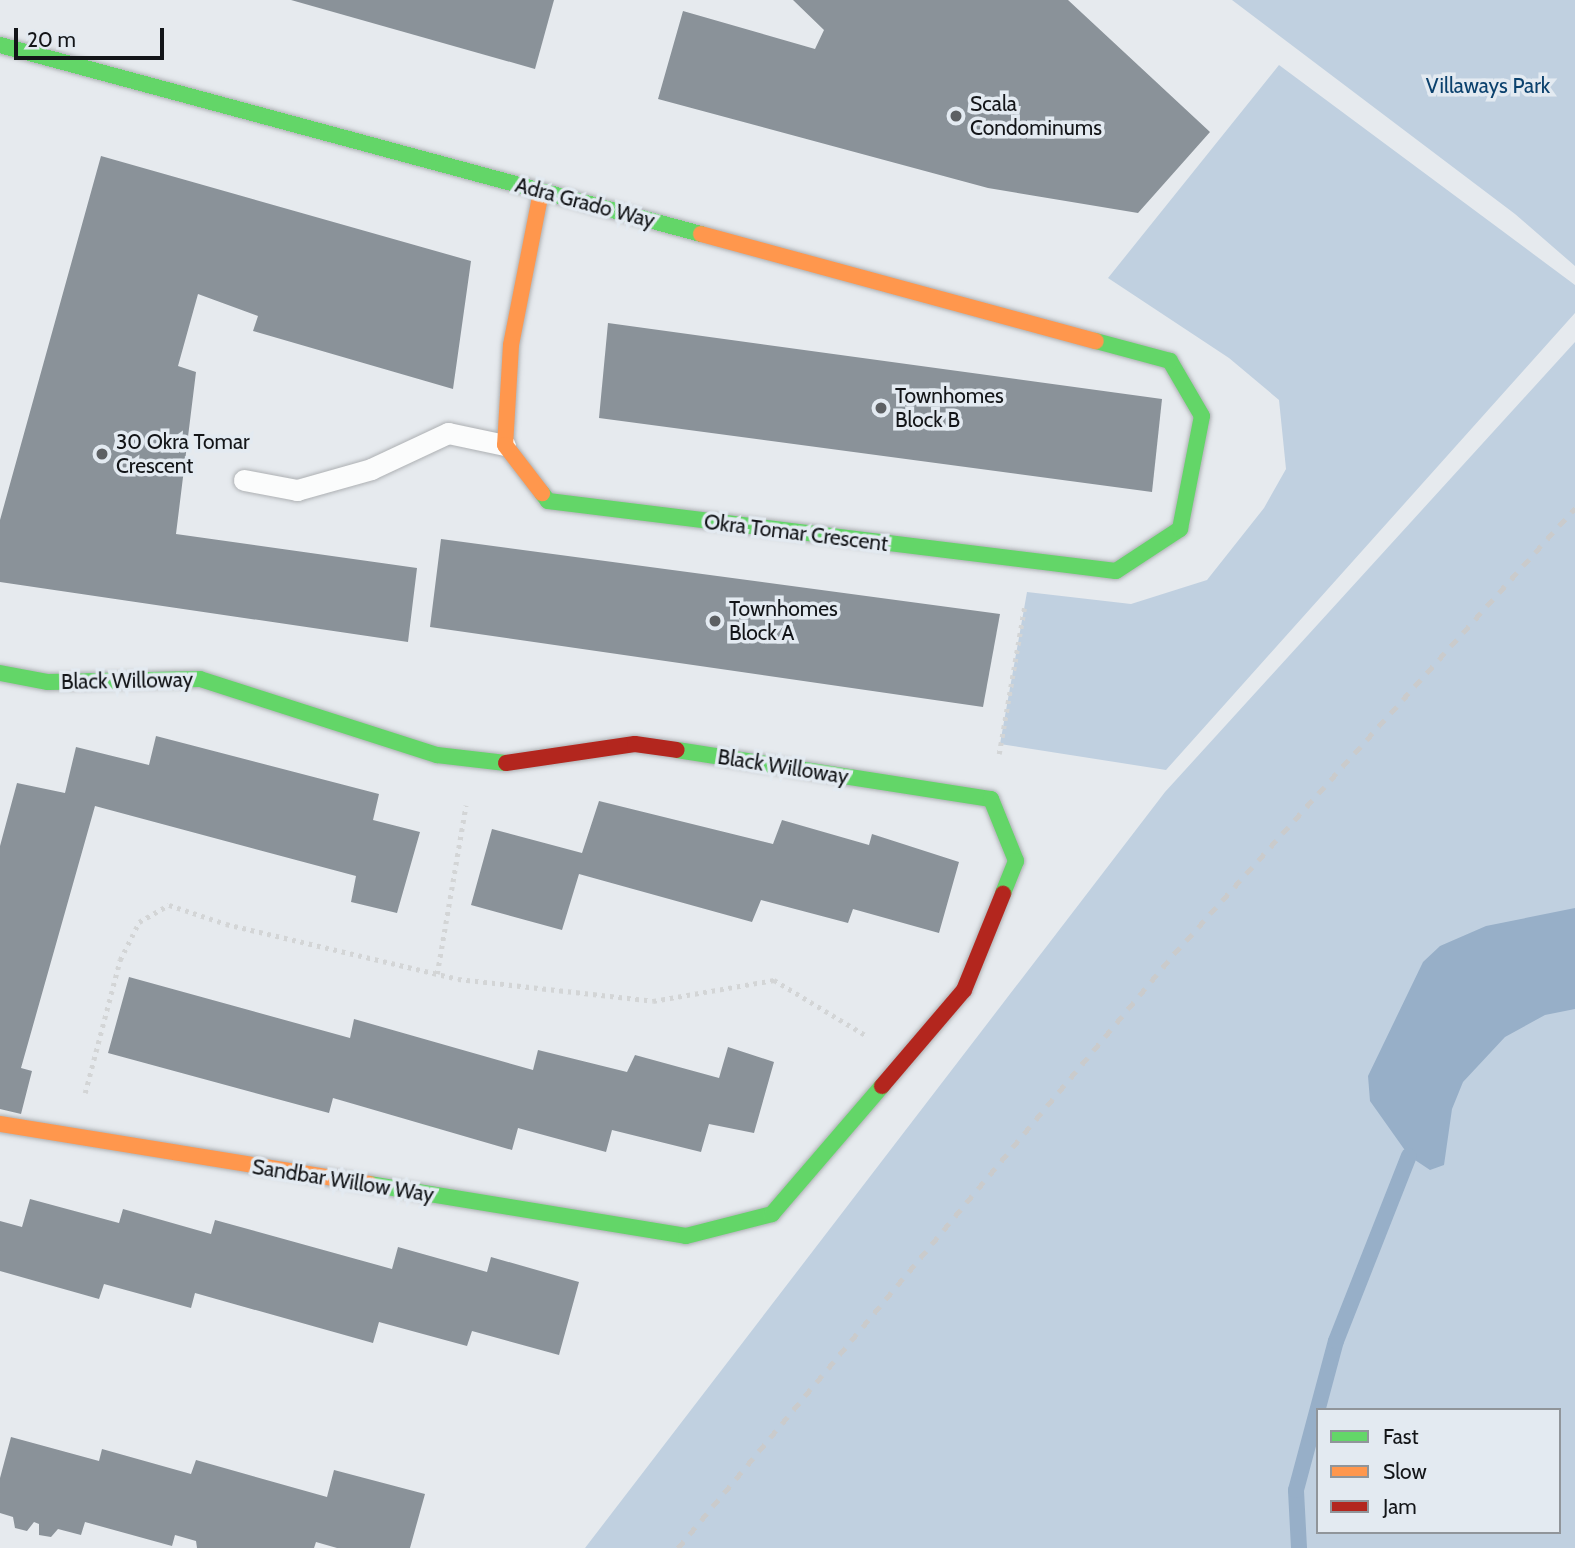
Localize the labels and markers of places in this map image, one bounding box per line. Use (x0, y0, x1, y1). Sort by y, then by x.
place label: Scala Condominums (970, 91, 1102, 141)
marker: Scala Condominums (948, 108, 964, 124)
place label: Townhomes Block B (895, 383, 1004, 433)
marker: Townhomes Block B (873, 400, 889, 416)
place label: 30 Okra Tomar Crescent (116, 429, 250, 479)
marker: 30 Okra Tomar Crescent (94, 446, 110, 462)
place label: Townhomes Block A (729, 596, 838, 646)
marker: Townhomes Block A (707, 613, 723, 629)

